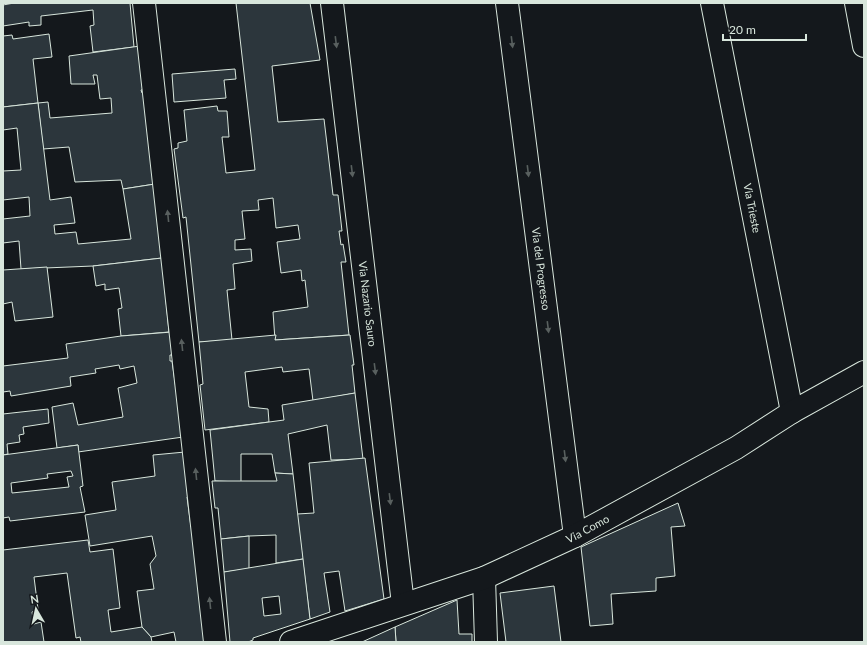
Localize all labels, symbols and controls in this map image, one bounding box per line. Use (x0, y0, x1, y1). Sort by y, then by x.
scale bar (723, 16, 806, 42)
text: 20 m (729, 22, 756, 37)
one-way arrow (333, 36, 339, 48)
one-way arrow (509, 36, 515, 48)
one-way arrow (348, 165, 355, 177)
one-way arrow (525, 165, 531, 177)
street label: Via Trieste (741, 182, 764, 234)
one-way arrow (164, 210, 171, 222)
street label: Via del Progresso (530, 227, 553, 311)
street label: Via Nazario Sauro (357, 260, 380, 347)
one-way arrow (545, 321, 551, 333)
one-way arrow (179, 339, 185, 351)
one-way arrow (372, 363, 378, 375)
one-way arrow (561, 450, 568, 462)
one-way arrow (193, 468, 199, 480)
one-way arrow (387, 492, 394, 505)
street label: Via Como (564, 512, 611, 545)
north arrow (16, 589, 56, 629)
text: N (29, 592, 40, 606)
one-way arrow (207, 597, 214, 609)

